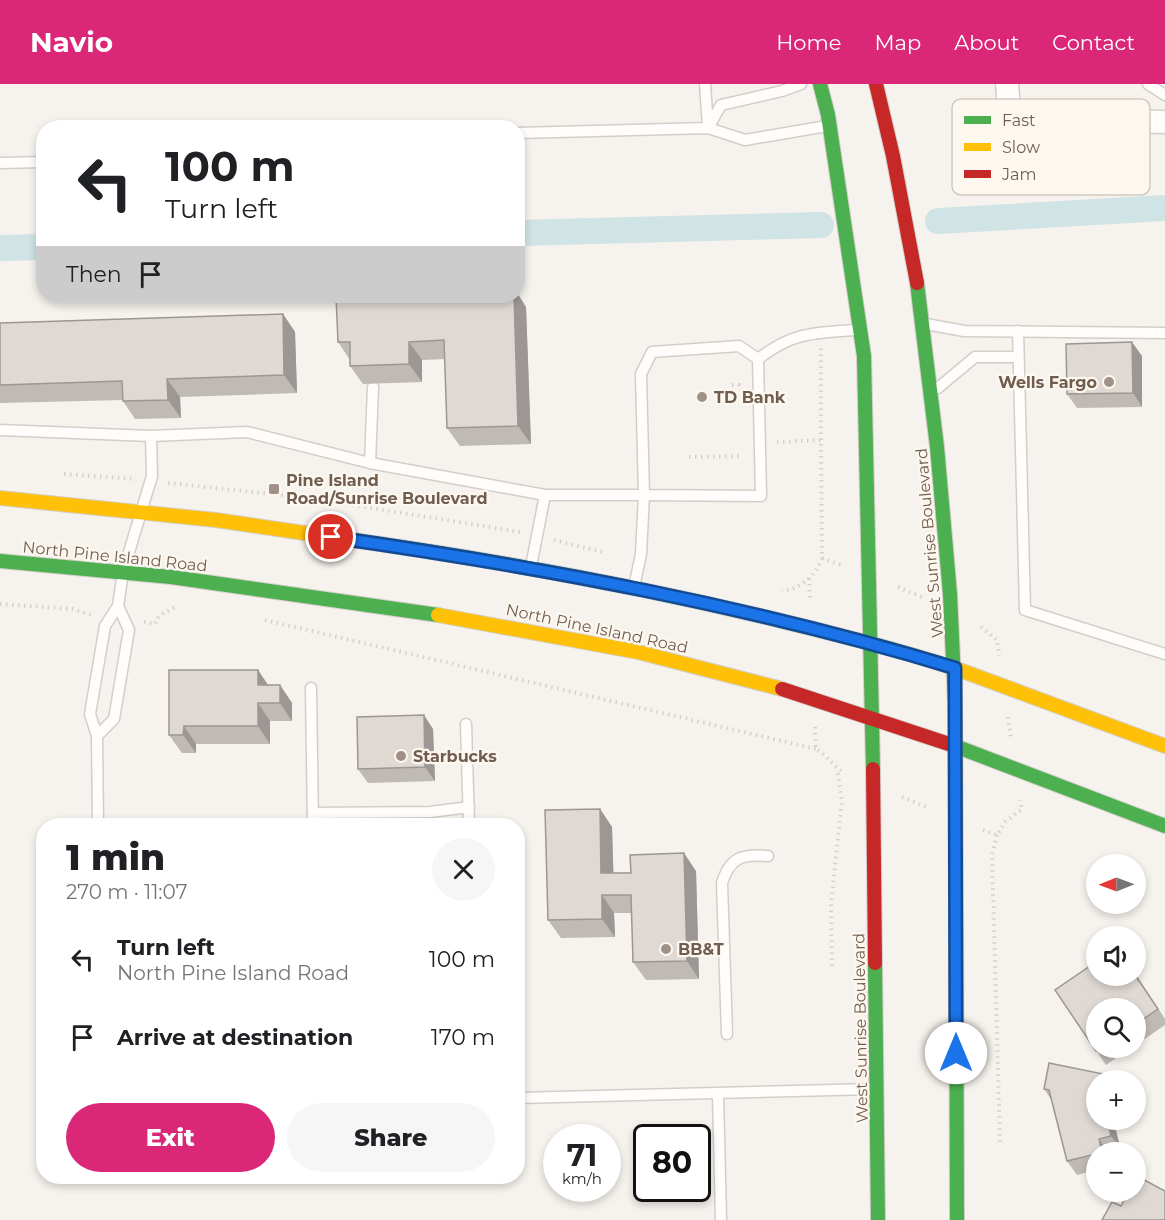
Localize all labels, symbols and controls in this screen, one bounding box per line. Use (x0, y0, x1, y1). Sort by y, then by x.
text: Navio (30, 25, 113, 59)
text: Home (776, 30, 841, 55)
text: Map (874, 30, 921, 55)
text: About (954, 30, 1019, 55)
text: Contact (1052, 30, 1135, 55)
legend (952, 99, 1150, 195)
text: Fast (1002, 111, 1036, 130)
text: Slow (1002, 138, 1040, 157)
text: 100 m (165, 140, 294, 192)
icon: left (66, 144, 144, 222)
text: Jam (1001, 165, 1036, 184)
text: Turn left (165, 192, 278, 225)
icon: arrive (134, 258, 167, 291)
text: Then (66, 261, 122, 288)
place label: Wells Fargo (998, 373, 1097, 392)
marker: Wells Fargo (1102, 375, 1116, 389)
place label: TD Bank (714, 388, 786, 407)
marker: TD Bank (695, 390, 709, 404)
street label: West Sunrise Boulevard (912, 447, 947, 639)
place label: Pine Island Road/Sunrise Boulevard (286, 471, 487, 508)
marker: Pine Island Road/Sunrise Boulevard (267, 482, 281, 496)
pin (305, 511, 356, 562)
icon: arrive (314, 520, 347, 553)
street label: North Pine Island Road (22, 537, 208, 576)
street label: North Pine Island Road (504, 600, 690, 657)
place label: Starbucks (413, 747, 497, 766)
marker: Starbucks (394, 749, 408, 763)
text: 1 min (66, 835, 165, 879)
button: close (432, 838, 495, 901)
north arrow (1086, 854, 1146, 914)
map controls (1086, 854, 1146, 1202)
text: 270 m · 11:07 (66, 880, 187, 904)
button: sound (1086, 926, 1146, 986)
street label: West Sunrise Boulevard (849, 933, 872, 1123)
text: Turn left (117, 934, 215, 961)
place label: BB&T (678, 940, 724, 959)
marker: BB&T (659, 942, 673, 956)
icon: left (66, 943, 99, 976)
text: 100 m (429, 946, 495, 973)
text: North Pine Island Road (117, 961, 349, 985)
button: search (1086, 998, 1146, 1058)
icon: arrive (66, 1021, 99, 1054)
position arrow (924, 1021, 988, 1085)
text: Arrive at destination (117, 1024, 353, 1051)
text: 170 m (431, 1024, 495, 1051)
button: + (1086, 1070, 1146, 1130)
button: Exit (66, 1103, 275, 1172)
button: Share (287, 1103, 495, 1172)
speed limit sign: 80 (633, 1124, 711, 1202)
text: 71 (567, 1137, 597, 1174)
button: − (1086, 1142, 1146, 1202)
text: km/h (562, 1169, 602, 1188)

